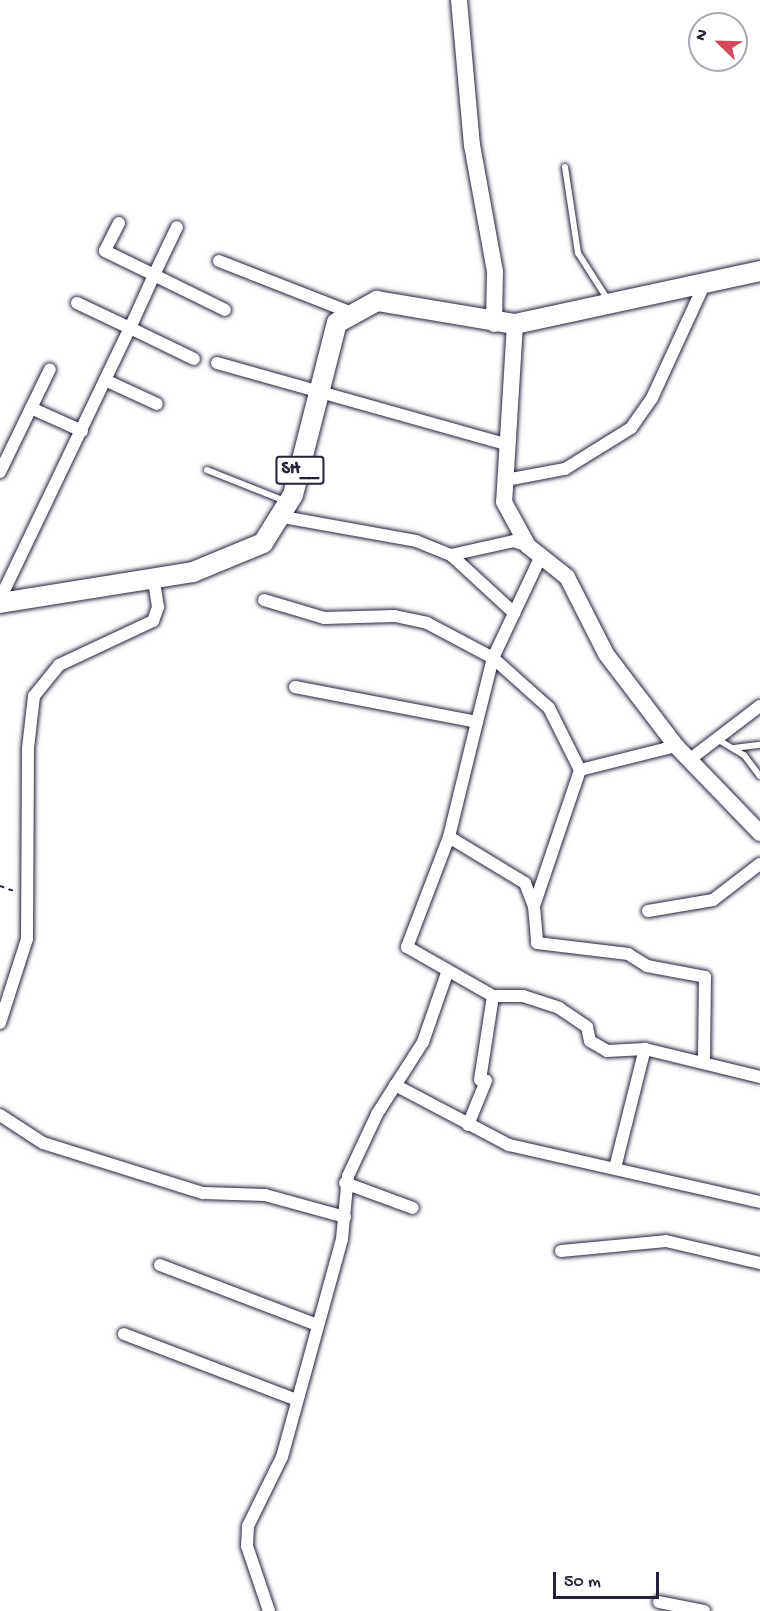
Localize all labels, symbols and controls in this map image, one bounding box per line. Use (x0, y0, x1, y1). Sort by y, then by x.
north arrow (688, 12, 748, 72)
text: N (692, 27, 714, 44)
road number: SH__ (274, 455, 326, 485)
scale bar (556, 1560, 662, 1598)
text: 50 m (564, 1572, 601, 1593)

